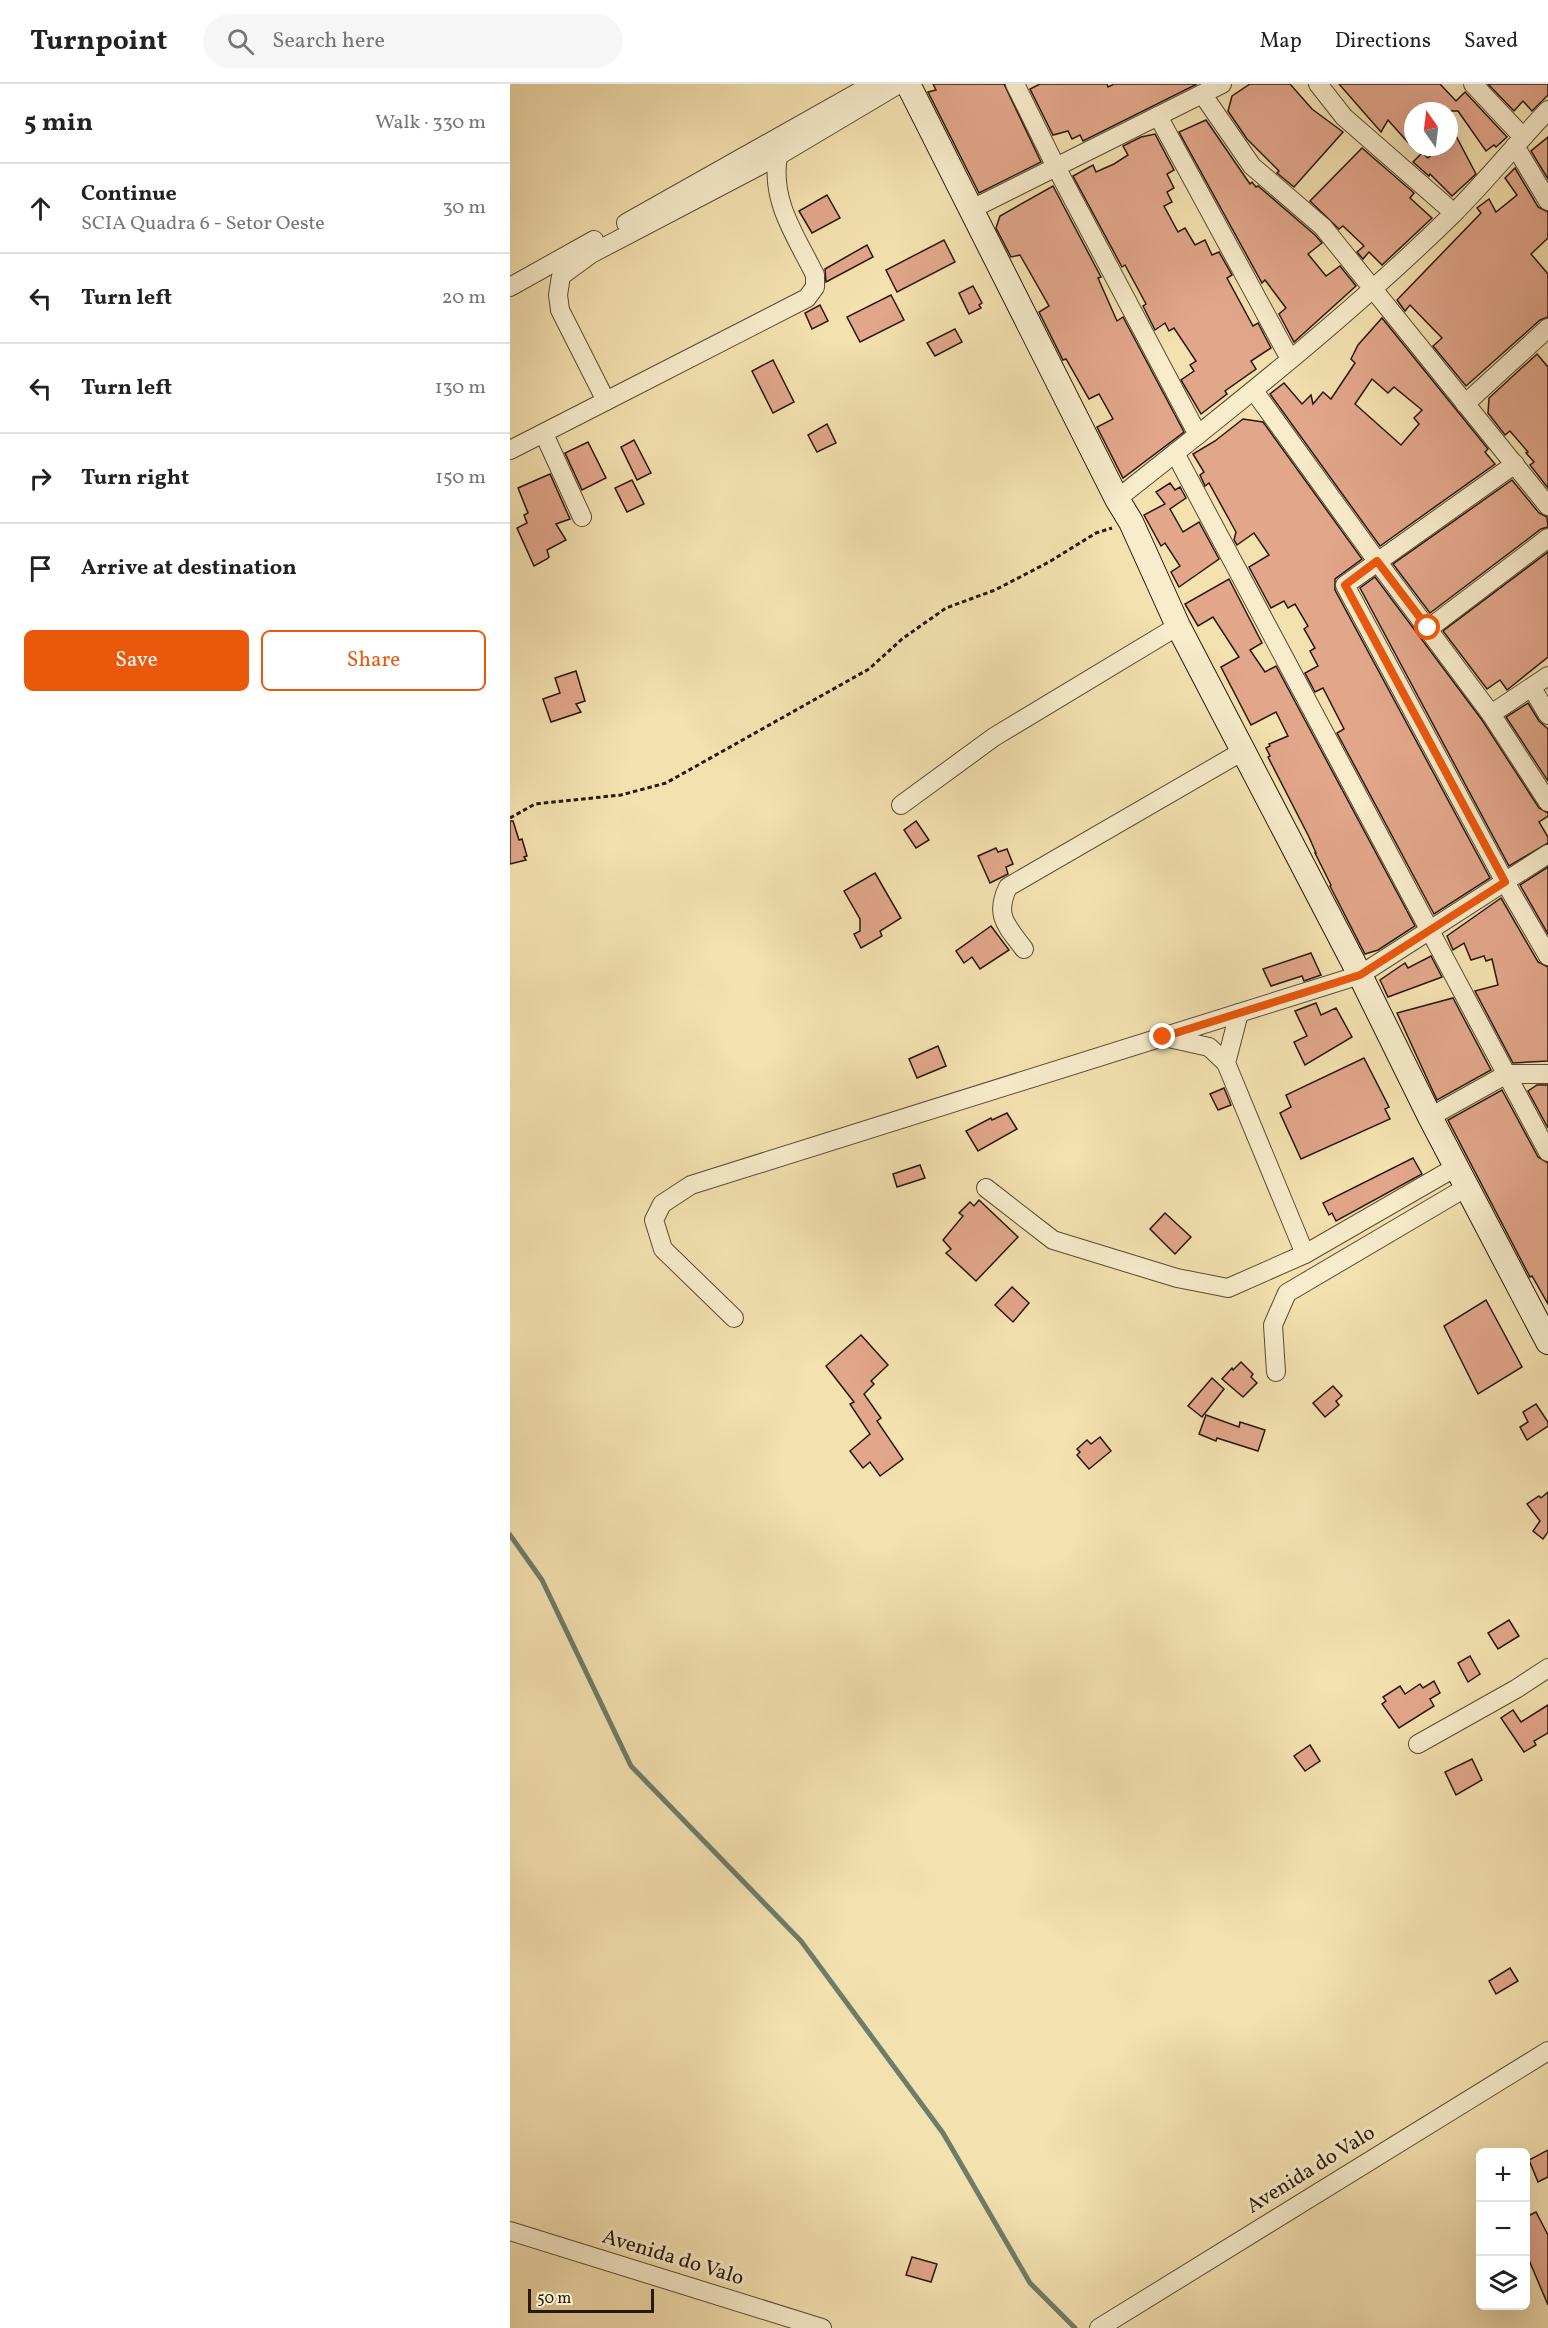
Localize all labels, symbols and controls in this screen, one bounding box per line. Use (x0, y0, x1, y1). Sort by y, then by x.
search box (203, 14, 623, 68)
text: Turnpoint (30, 22, 167, 61)
icon: search (224, 25, 257, 58)
text: Search here (272, 26, 385, 57)
text: Map (1260, 27, 1302, 56)
text: Directions (1335, 27, 1431, 56)
text: Saved (1464, 27, 1518, 56)
north arrow (1404, 102, 1458, 156)
text: 5 min (24, 105, 93, 141)
text: Walk · 330 m (375, 109, 486, 137)
text: Continue (81, 179, 177, 210)
icon: ahead (24, 192, 57, 225)
text: 30 m (442, 194, 486, 222)
text: SCIA Quadra 6 - Setor Oeste (81, 210, 325, 238)
icon: left (24, 282, 57, 315)
text: Turn left (81, 283, 172, 314)
text: 20 m (442, 284, 486, 312)
icon: left (24, 372, 57, 405)
text: Turn left (81, 373, 172, 404)
text: 130 m (435, 374, 486, 402)
icon: right (24, 462, 57, 495)
text: Turn right (81, 463, 189, 494)
text: 150 m (435, 464, 486, 492)
icon: arrive (24, 552, 57, 585)
text: Arrive at destination (81, 553, 297, 584)
route start (1414, 614, 1440, 640)
button: Save (24, 630, 249, 691)
button: Share (261, 630, 486, 691)
route end (1149, 1023, 1175, 1049)
street label: Avenida do Valo (1241, 2119, 1381, 2221)
map controls (1476, 2148, 1530, 2310)
button: + (1476, 2148, 1530, 2202)
button: − (1476, 2202, 1530, 2256)
street label: Avenida do Valo (599, 2223, 747, 2293)
button: layers (1476, 2256, 1530, 2310)
scale bar (528, 2286, 654, 2314)
text: 50 m (537, 2288, 571, 2310)

